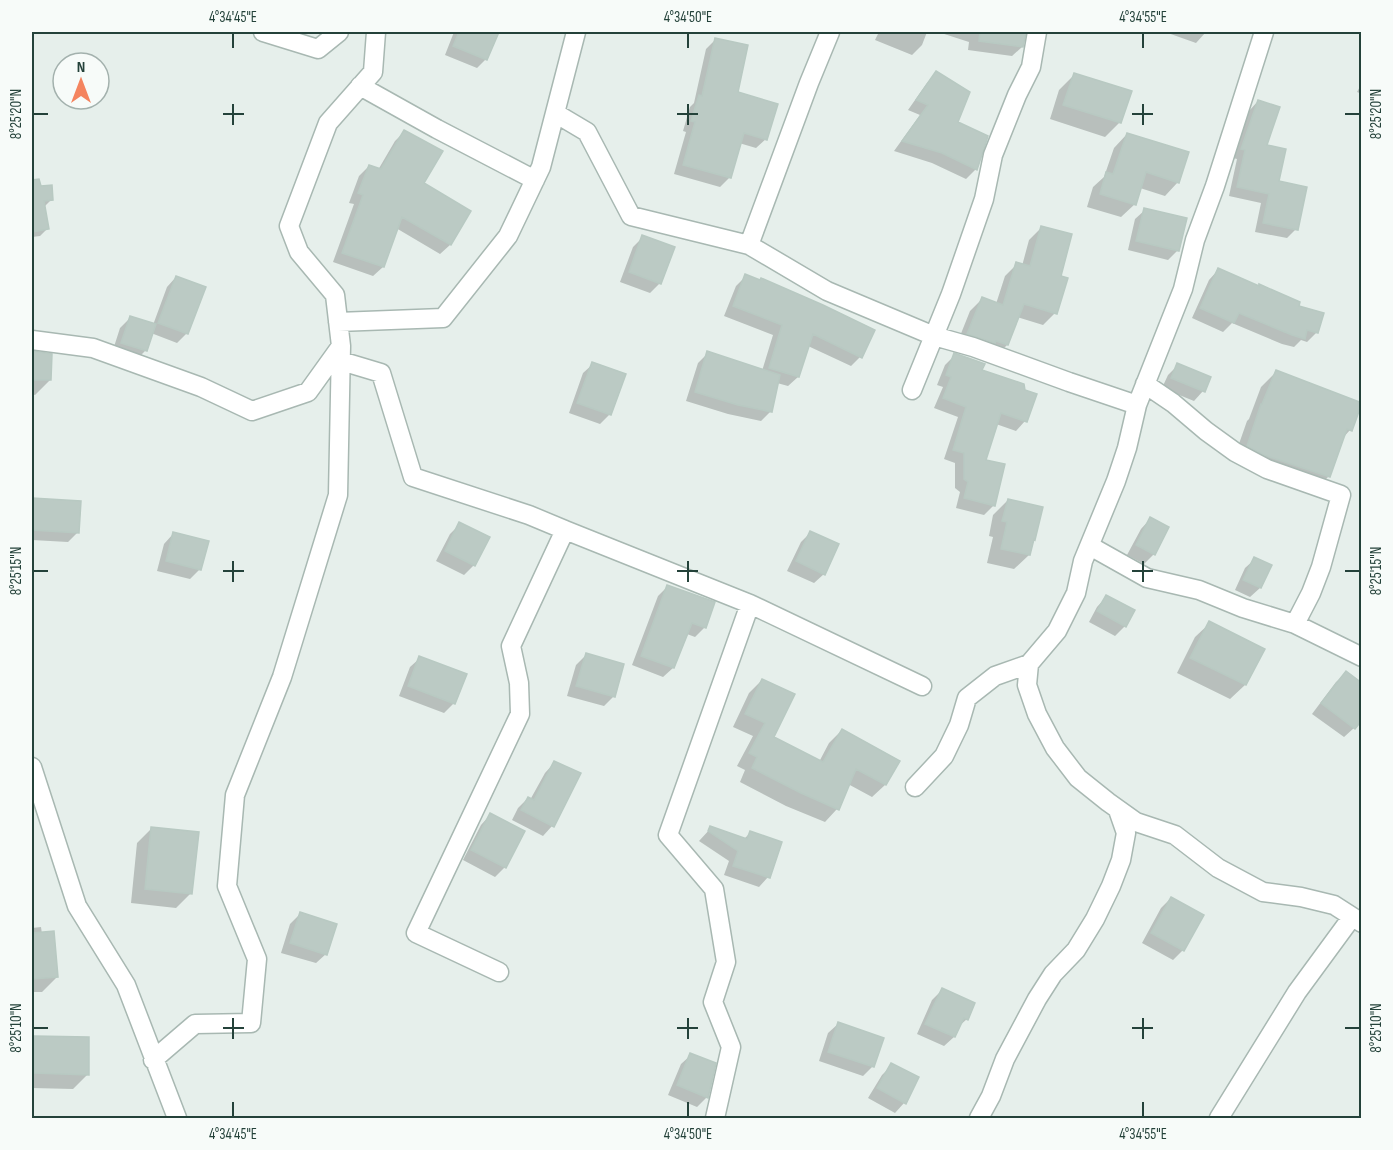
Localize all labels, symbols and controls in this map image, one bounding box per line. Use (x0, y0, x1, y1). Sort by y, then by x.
text: 4°34'45"E (209, 8, 257, 27)
text: 4°34'50"E (664, 8, 712, 27)
text: 4°34'55"E (1119, 8, 1167, 27)
north arrow (51, 51, 111, 111)
text: N (77, 58, 85, 77)
text: 8°25'20"N (7, 89, 26, 139)
text: 8°25'20"N (1367, 89, 1386, 139)
text: 8°25'15"N (7, 547, 26, 595)
text: 8°25'15"N (1367, 547, 1386, 595)
text: 8°25'10"N (7, 1003, 26, 1053)
text: 8°25'10"N (1367, 1003, 1386, 1053)
text: 4°34'45"E (209, 1125, 257, 1144)
text: 4°34'50"E (664, 1125, 712, 1144)
text: 4°34'55"E (1119, 1125, 1167, 1144)

